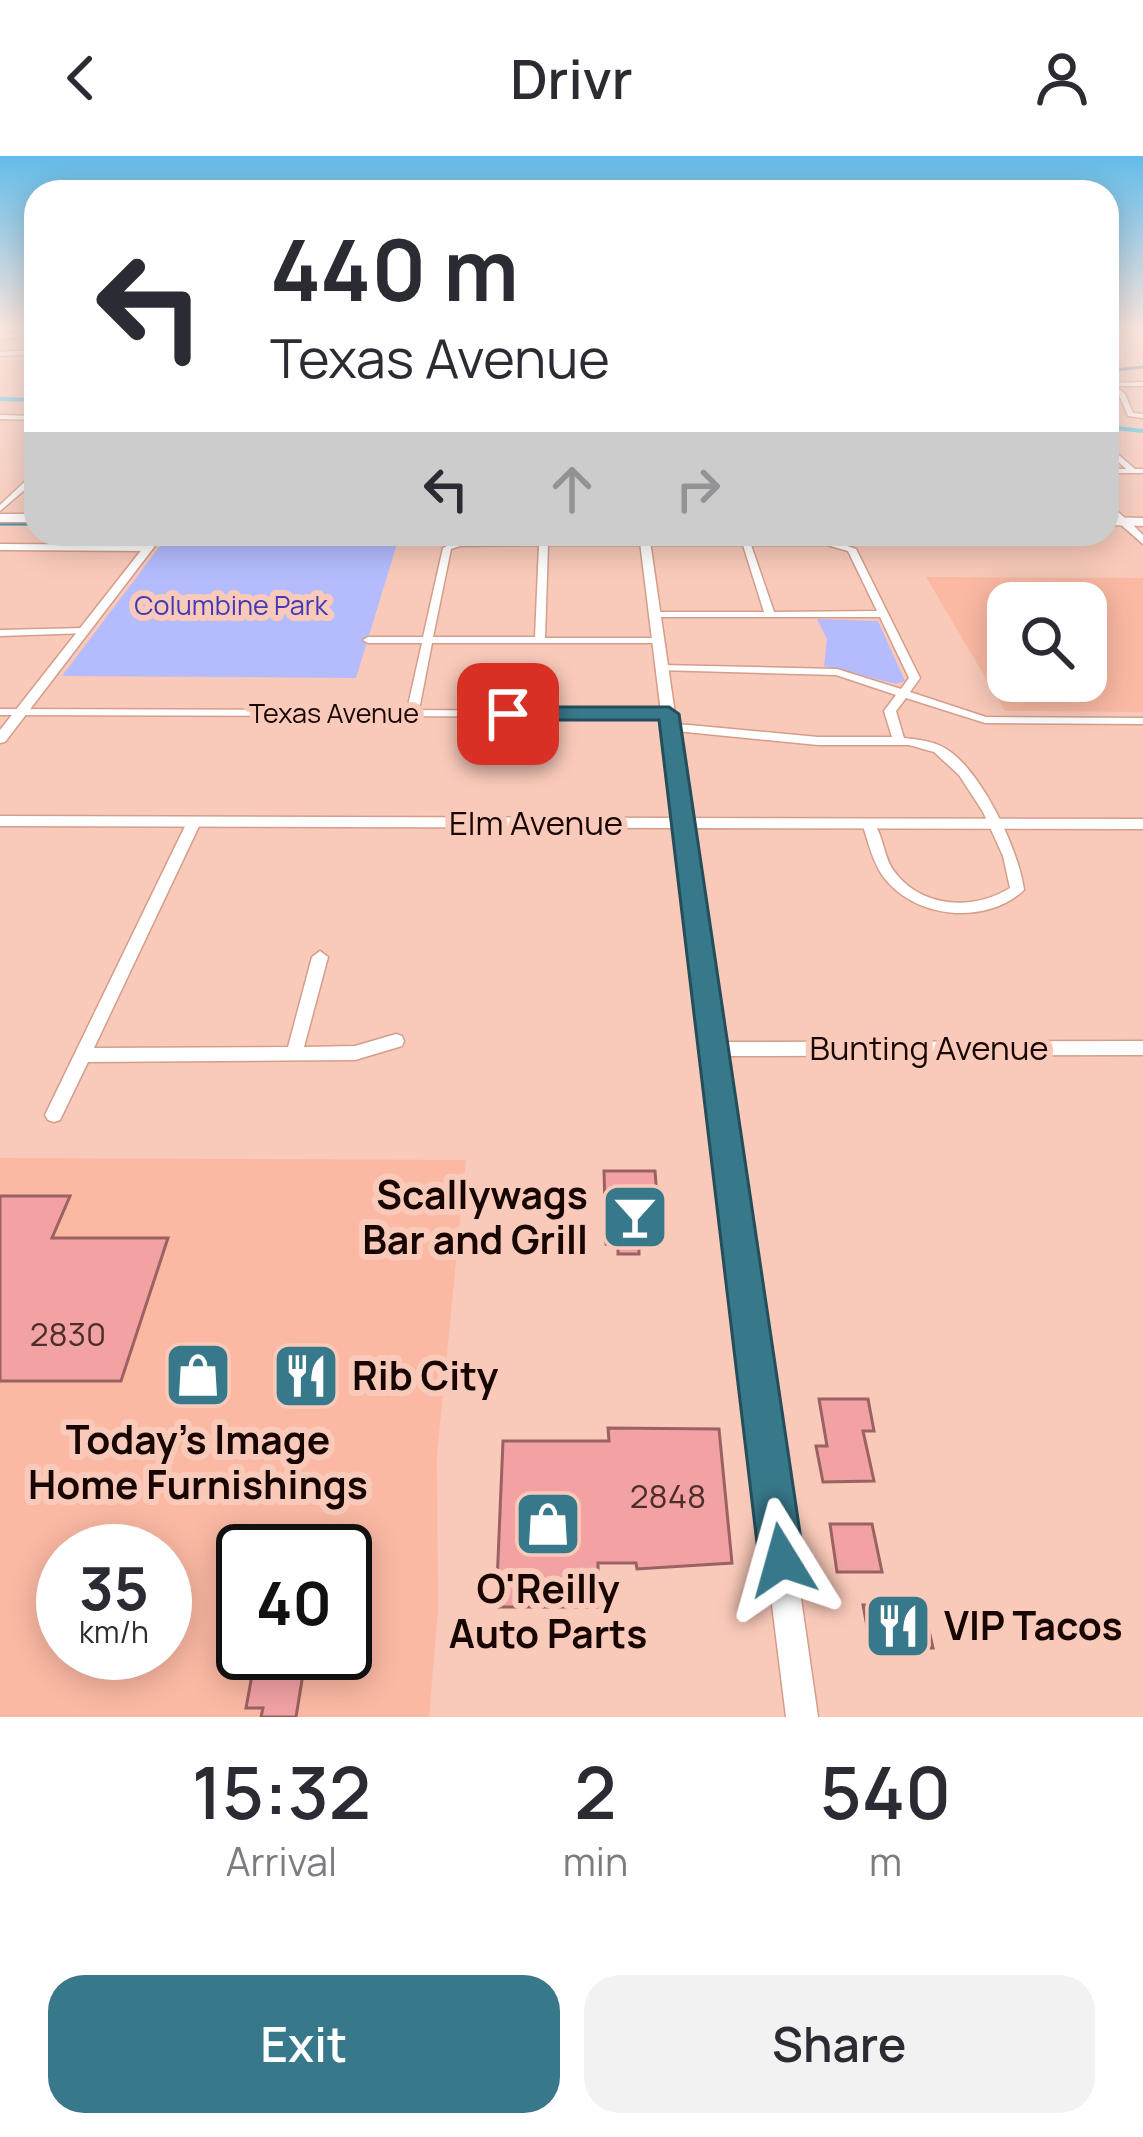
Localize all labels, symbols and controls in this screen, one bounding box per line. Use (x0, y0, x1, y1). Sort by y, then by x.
text: Drivr (510, 41, 633, 115)
icon: back (48, 45, 114, 111)
icon: person (1029, 45, 1095, 111)
text: 440 m (270, 211, 519, 326)
icon: left (72, 228, 228, 384)
text: Texas Avenue (270, 320, 610, 394)
icon: left (413, 456, 479, 522)
icon: ahead (539, 456, 605, 522)
icon: right (665, 456, 731, 522)
map controls (987, 582, 1107, 702)
button: search (987, 582, 1107, 702)
park label: Columbine Park (134, 586, 328, 623)
pin (457, 663, 559, 765)
icon: arrive (475, 681, 541, 747)
street label: Texas Avenue (249, 694, 419, 731)
street label: Elm Avenue (449, 800, 623, 845)
street label: Bunting Avenue (809, 1025, 1049, 1070)
place label: Scallywags Bar and Grill (362, 1167, 588, 1266)
bar icon: Scallywags Bar and Grill (600, 1182, 670, 1252)
house number: 2830 (30, 1311, 106, 1356)
shop icon: Today's Image Home Furnishings (163, 1340, 233, 1410)
restaurant icon: Rib City (271, 1341, 341, 1411)
place label: Rib City (352, 1348, 499, 1402)
place label: Today's Image Home Furnishings (28, 1412, 368, 1511)
house number: 2848 (630, 1473, 706, 1518)
shop icon: O'Reilly Auto Parts (513, 1489, 583, 1559)
position arrow (719, 1497, 845, 1623)
speed limit sign: 40 (216, 1524, 372, 1680)
text: 35 (79, 1546, 149, 1628)
place label: O'Reilly Auto Parts (449, 1561, 647, 1660)
restaurant icon: VIP Tacos (863, 1591, 933, 1661)
place label: VIP Tacos (944, 1598, 1123, 1652)
text: km/h (79, 1611, 149, 1652)
text: 15:32 (192, 1742, 371, 1841)
text: 2 (574, 1742, 617, 1841)
text: 540 (820, 1742, 951, 1841)
text: Arrival (226, 1834, 337, 1888)
text: min (563, 1834, 628, 1888)
text: m (869, 1834, 902, 1888)
button: Exit (48, 1975, 560, 2113)
button: Share (584, 1975, 1095, 2113)

